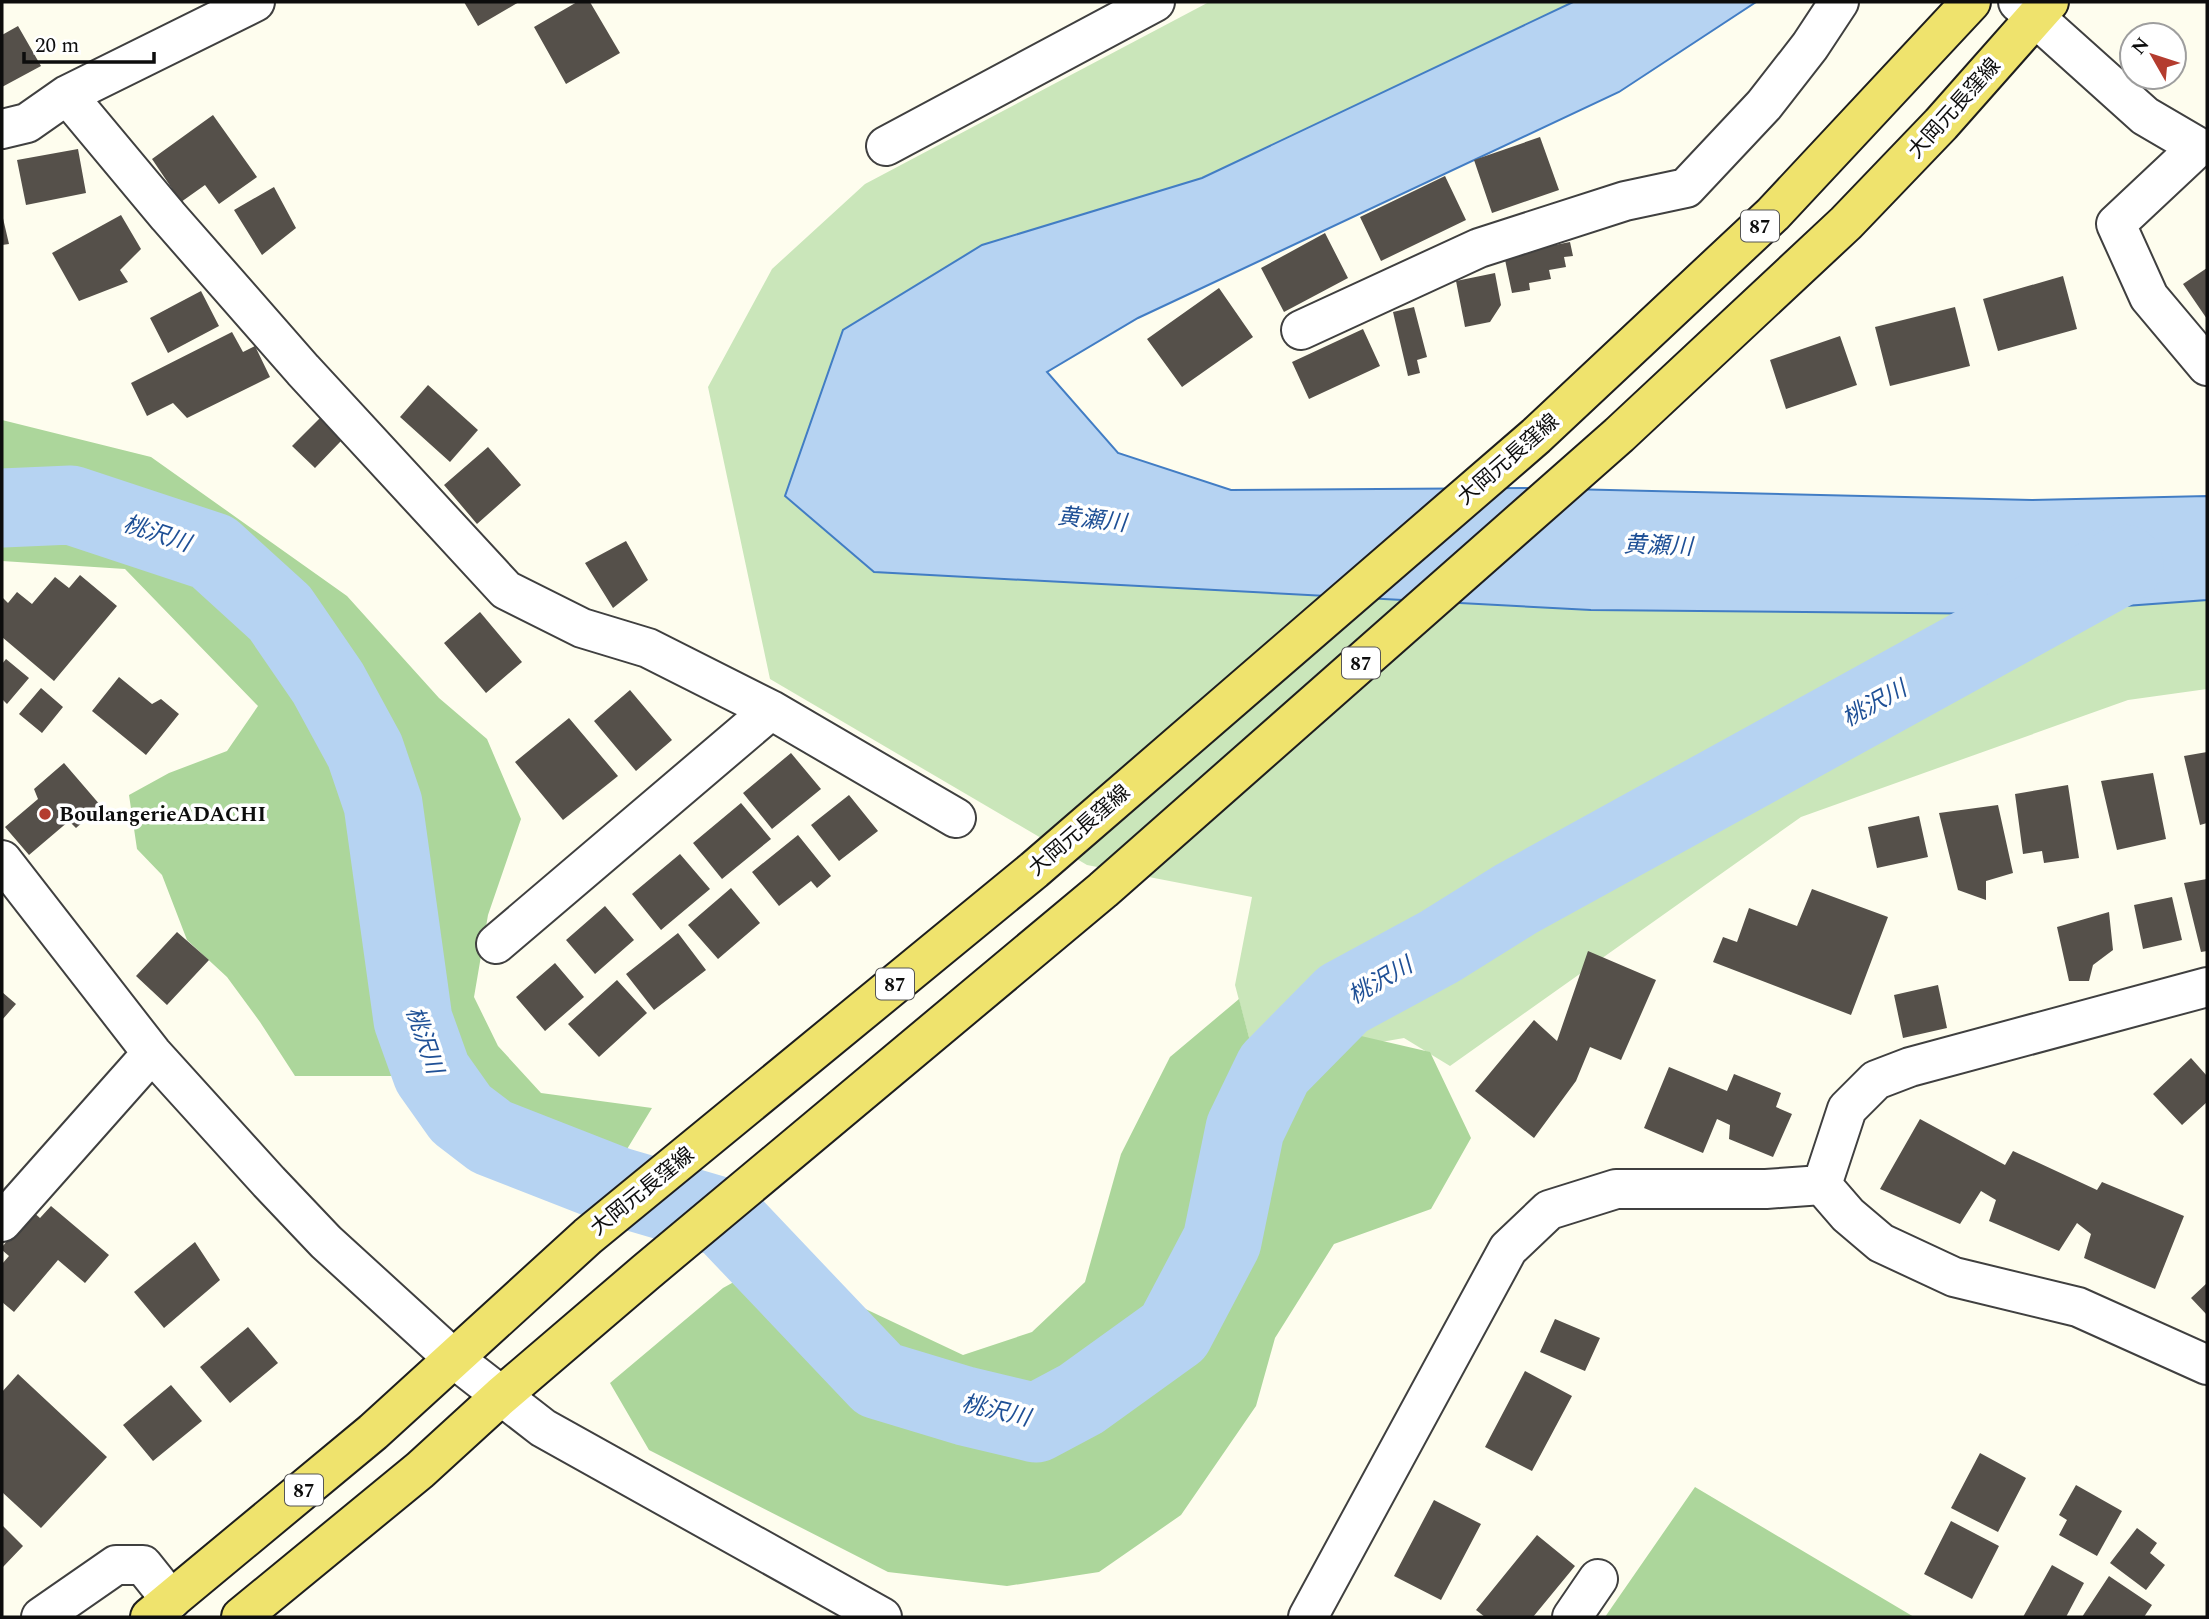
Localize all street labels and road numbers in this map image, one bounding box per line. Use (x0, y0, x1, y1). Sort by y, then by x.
street label: 大岡元長窪線 (1901, 51, 2009, 166)
road number: 87 (1741, 210, 1779, 242)
street label: 大岡元長窪線 (1451, 406, 1567, 513)
road number: 87 (1342, 648, 1380, 678)
street label: 大岡元長窪線 (1022, 777, 1138, 884)
road number: 87 (876, 968, 914, 1000)
street label: 大岡元長窪線 (584, 1140, 702, 1244)
road number: 87 (285, 1474, 323, 1506)

